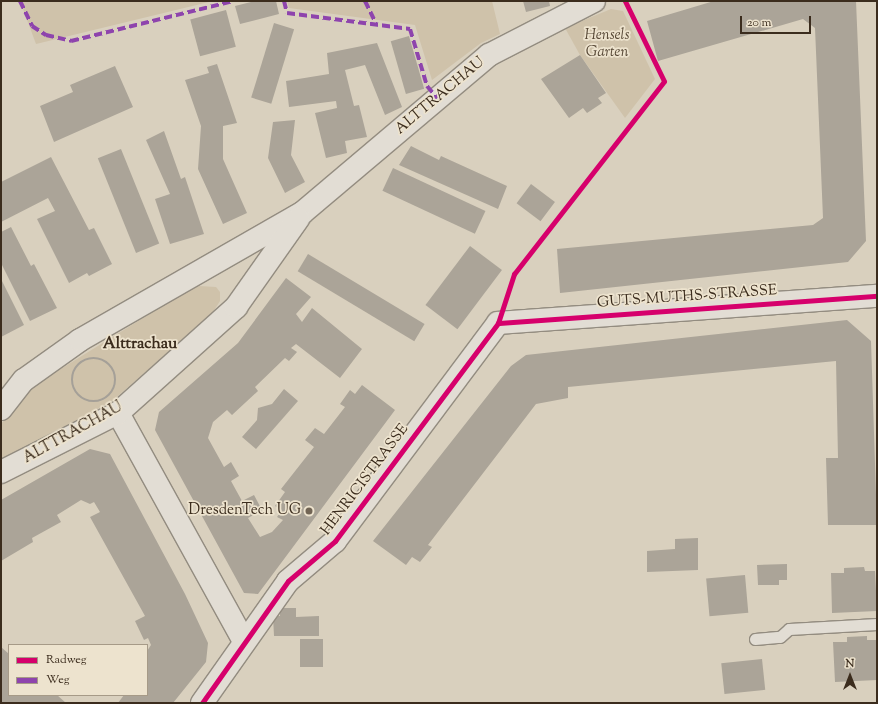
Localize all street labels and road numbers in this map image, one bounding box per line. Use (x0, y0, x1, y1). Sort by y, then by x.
street label: ALTTRACHAU (392, 54, 488, 138)
street label: GUTS-MUTHS-STRASSE (596, 282, 778, 312)
street label: ALTTRACHAU (20, 398, 126, 468)
street label: HENRICISTRASSE (317, 421, 413, 539)

